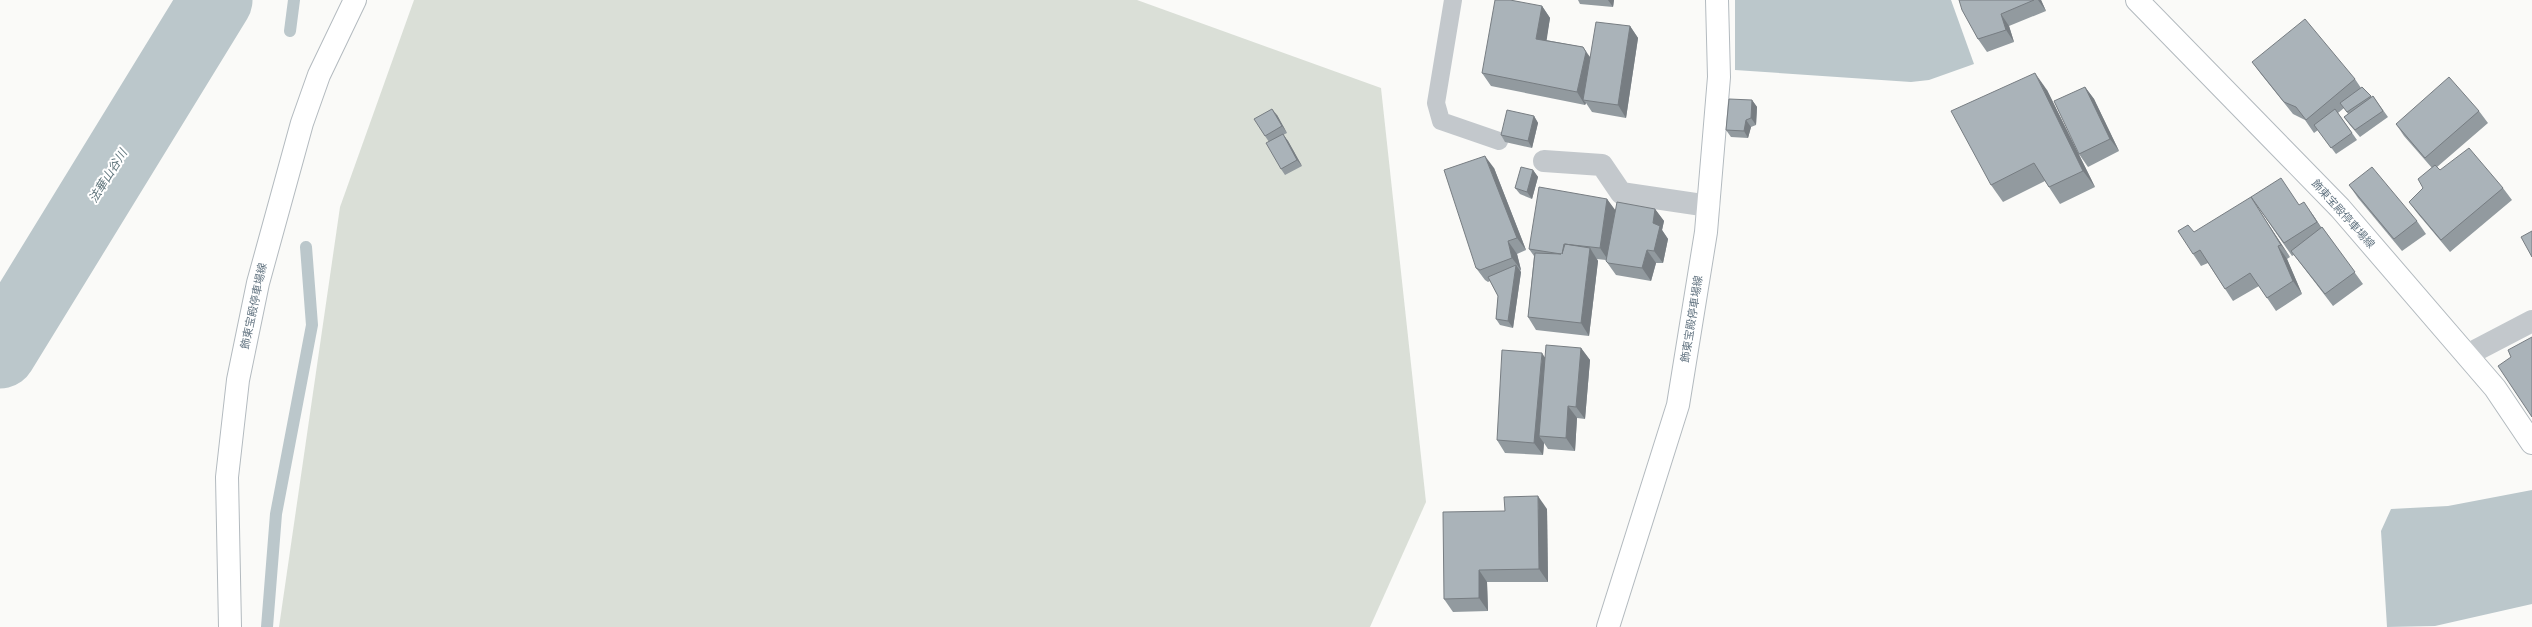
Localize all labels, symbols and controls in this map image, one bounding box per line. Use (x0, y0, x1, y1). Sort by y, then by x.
water label: 法華山谷川 (86, 145, 130, 205)
street label: 飾東宝殿停車場線 (2309, 177, 2377, 250)
street label: 飾東宝殿停車場線 (238, 262, 269, 350)
street label: 飾東宝殿停車場線 (1679, 275, 1704, 363)

